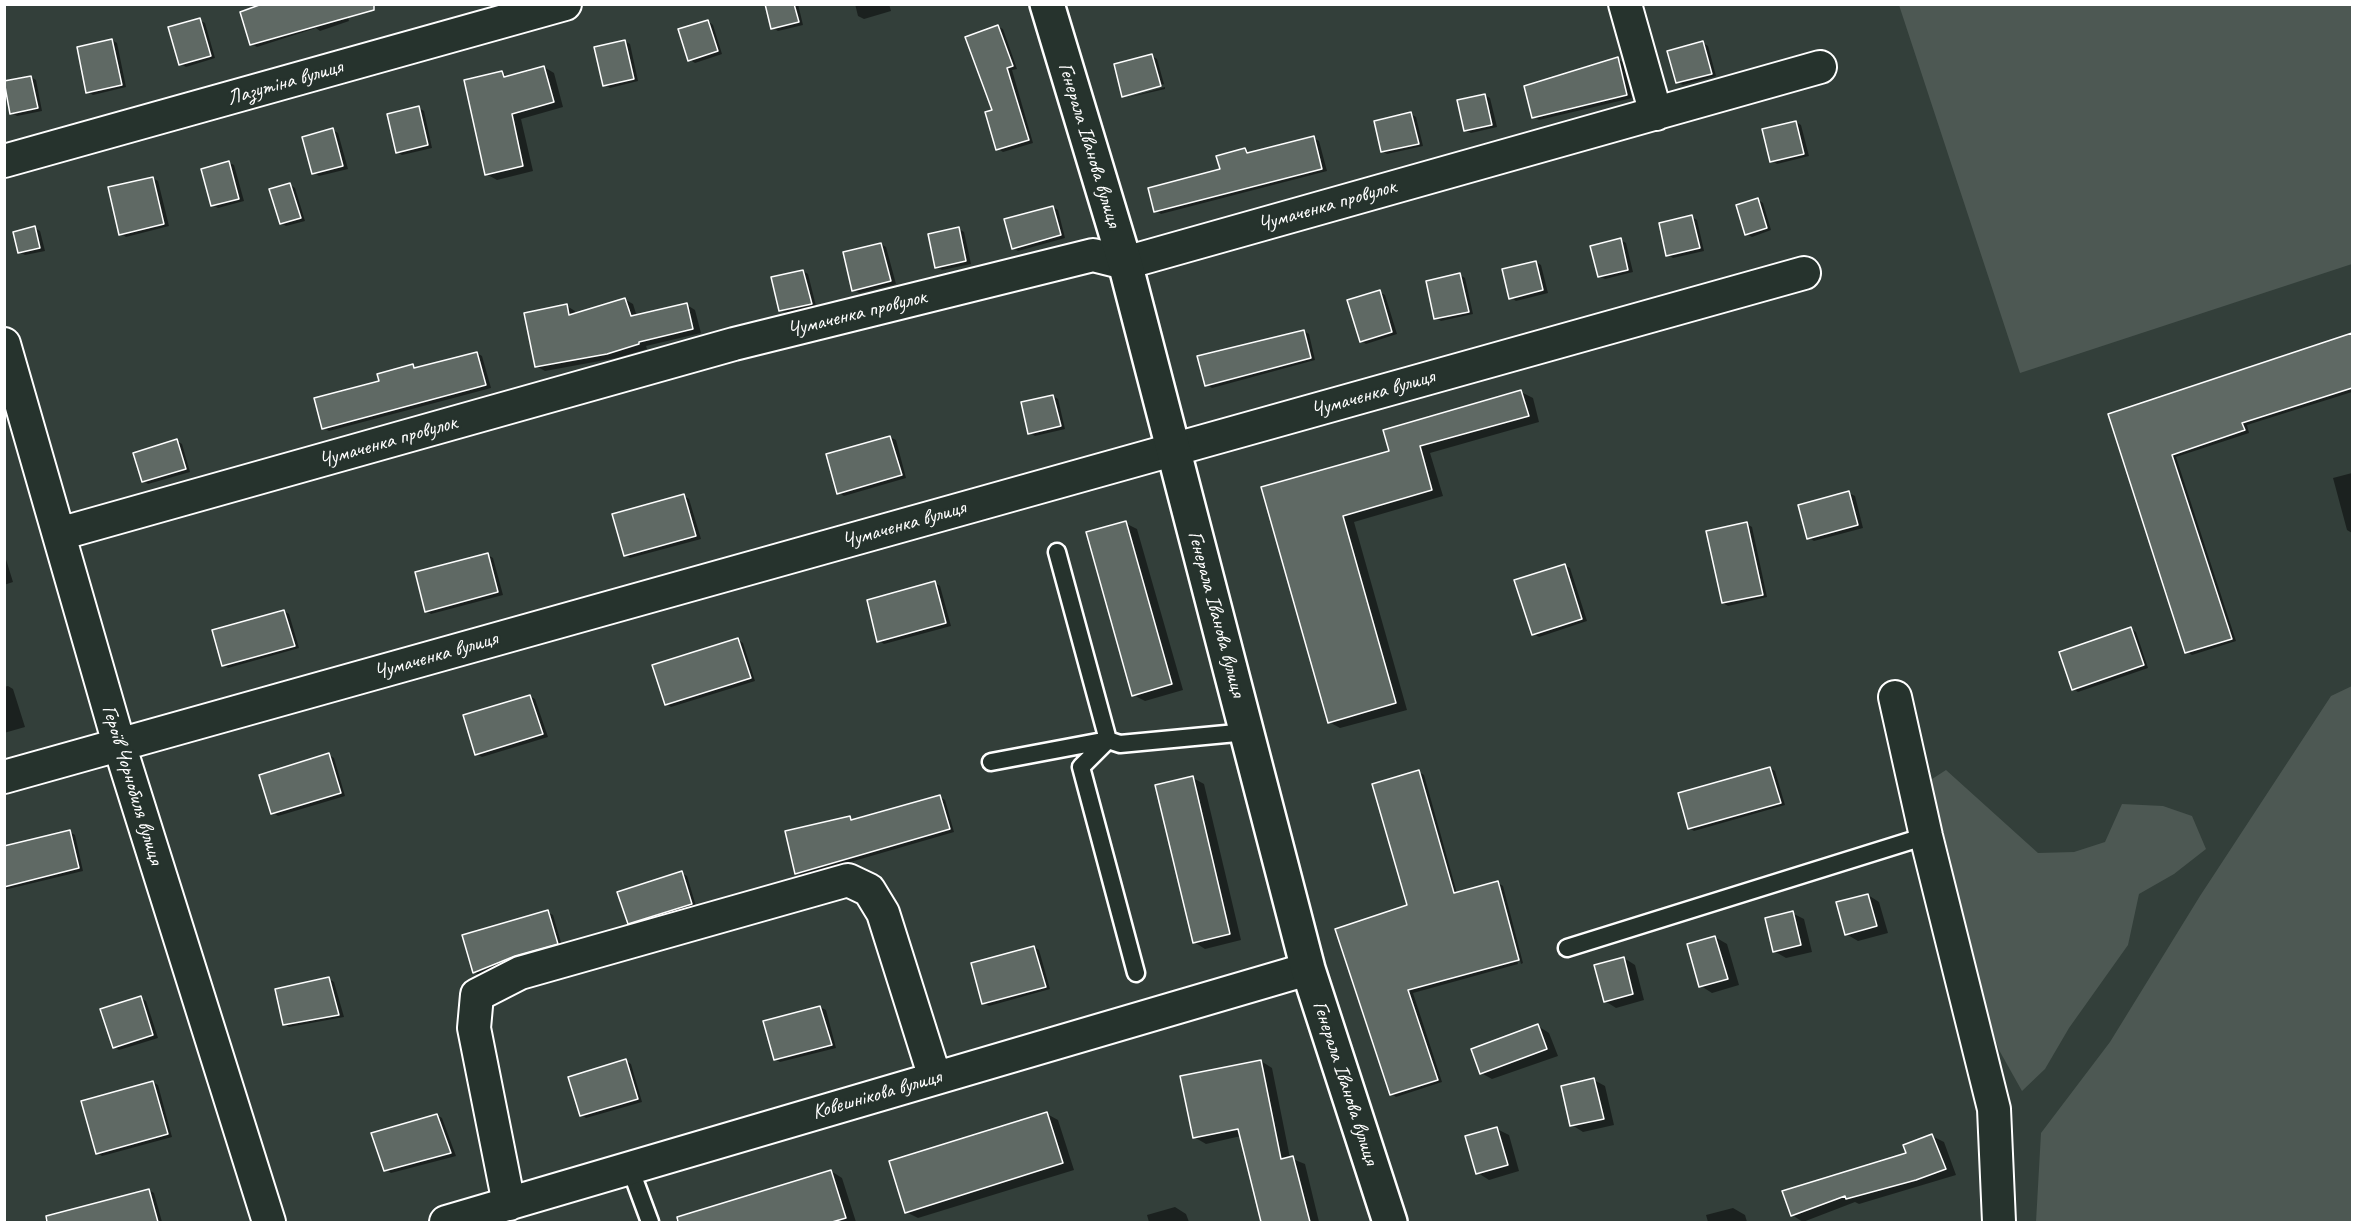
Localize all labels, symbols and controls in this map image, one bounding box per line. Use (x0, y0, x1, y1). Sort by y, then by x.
street label: Лазутіна вулиця (224, 54, 346, 112)
street label: Генерала Іванова вулиця (1052, 60, 1126, 230)
street label: Чумаченка провулок (1255, 174, 1399, 238)
street label: Чумаченка провулок (785, 285, 929, 343)
street label: Чумаченка вулиця (1308, 364, 1438, 424)
street label: Чумаченка провулок (316, 410, 460, 474)
street label: Чумаченка вулиця (839, 495, 969, 555)
street label: Генерала Іванова вулиця (1182, 528, 1250, 700)
street label: Чумаченка вулиця (371, 626, 501, 686)
street label: Героїв Чорнобиля вулиця (96, 702, 168, 868)
street label: Генерала Іванова вулиця (1307, 998, 1383, 1168)
street label: Ковешнікова вулиця (810, 1065, 944, 1125)

